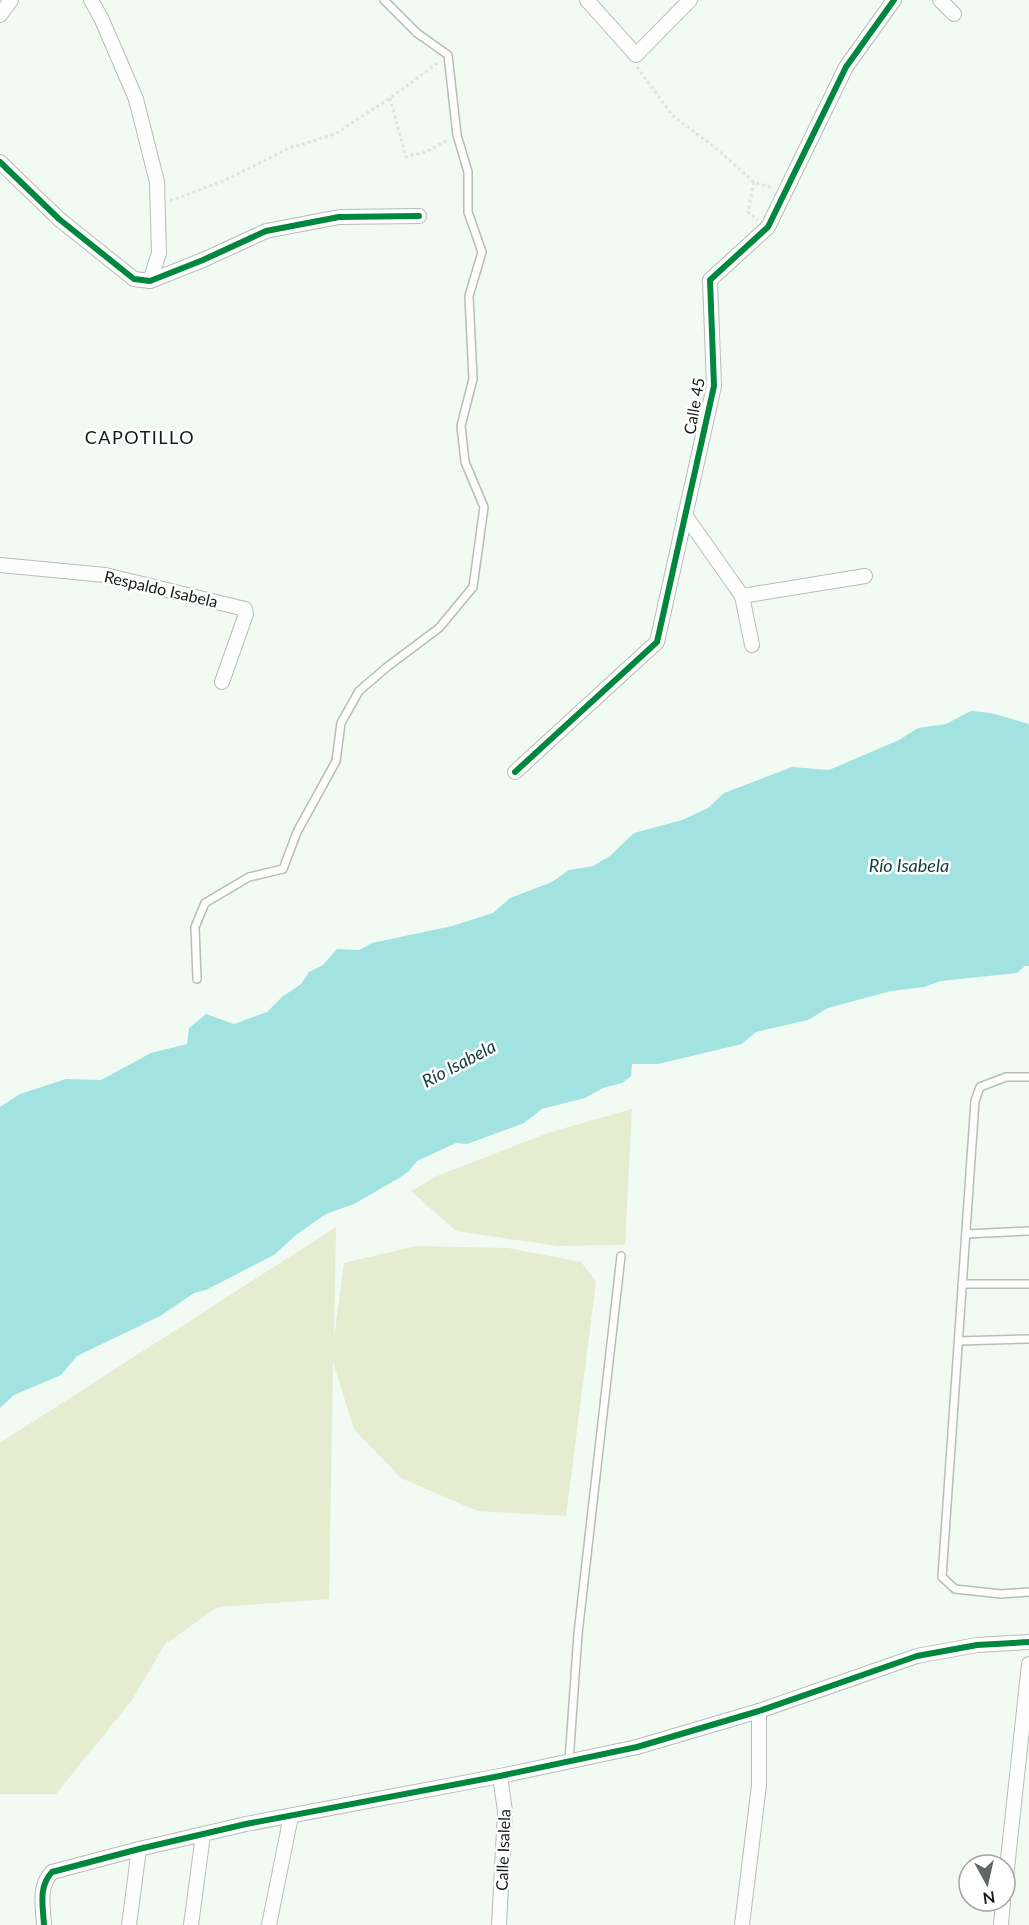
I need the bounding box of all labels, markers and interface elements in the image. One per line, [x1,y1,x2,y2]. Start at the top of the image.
street label: Calle 45 [679,376,708,436]
district label: CAPOTILLO [85,426,195,448]
street label: Respaldo Isabela [102,566,220,611]
water label: Río Isabela [869,854,949,876]
water label: Río Isabela [418,1035,499,1092]
street label: Calle Isalela [492,1809,513,1891]
north arrow [957,1853,1017,1913]
text: N [982,1888,997,1909]

